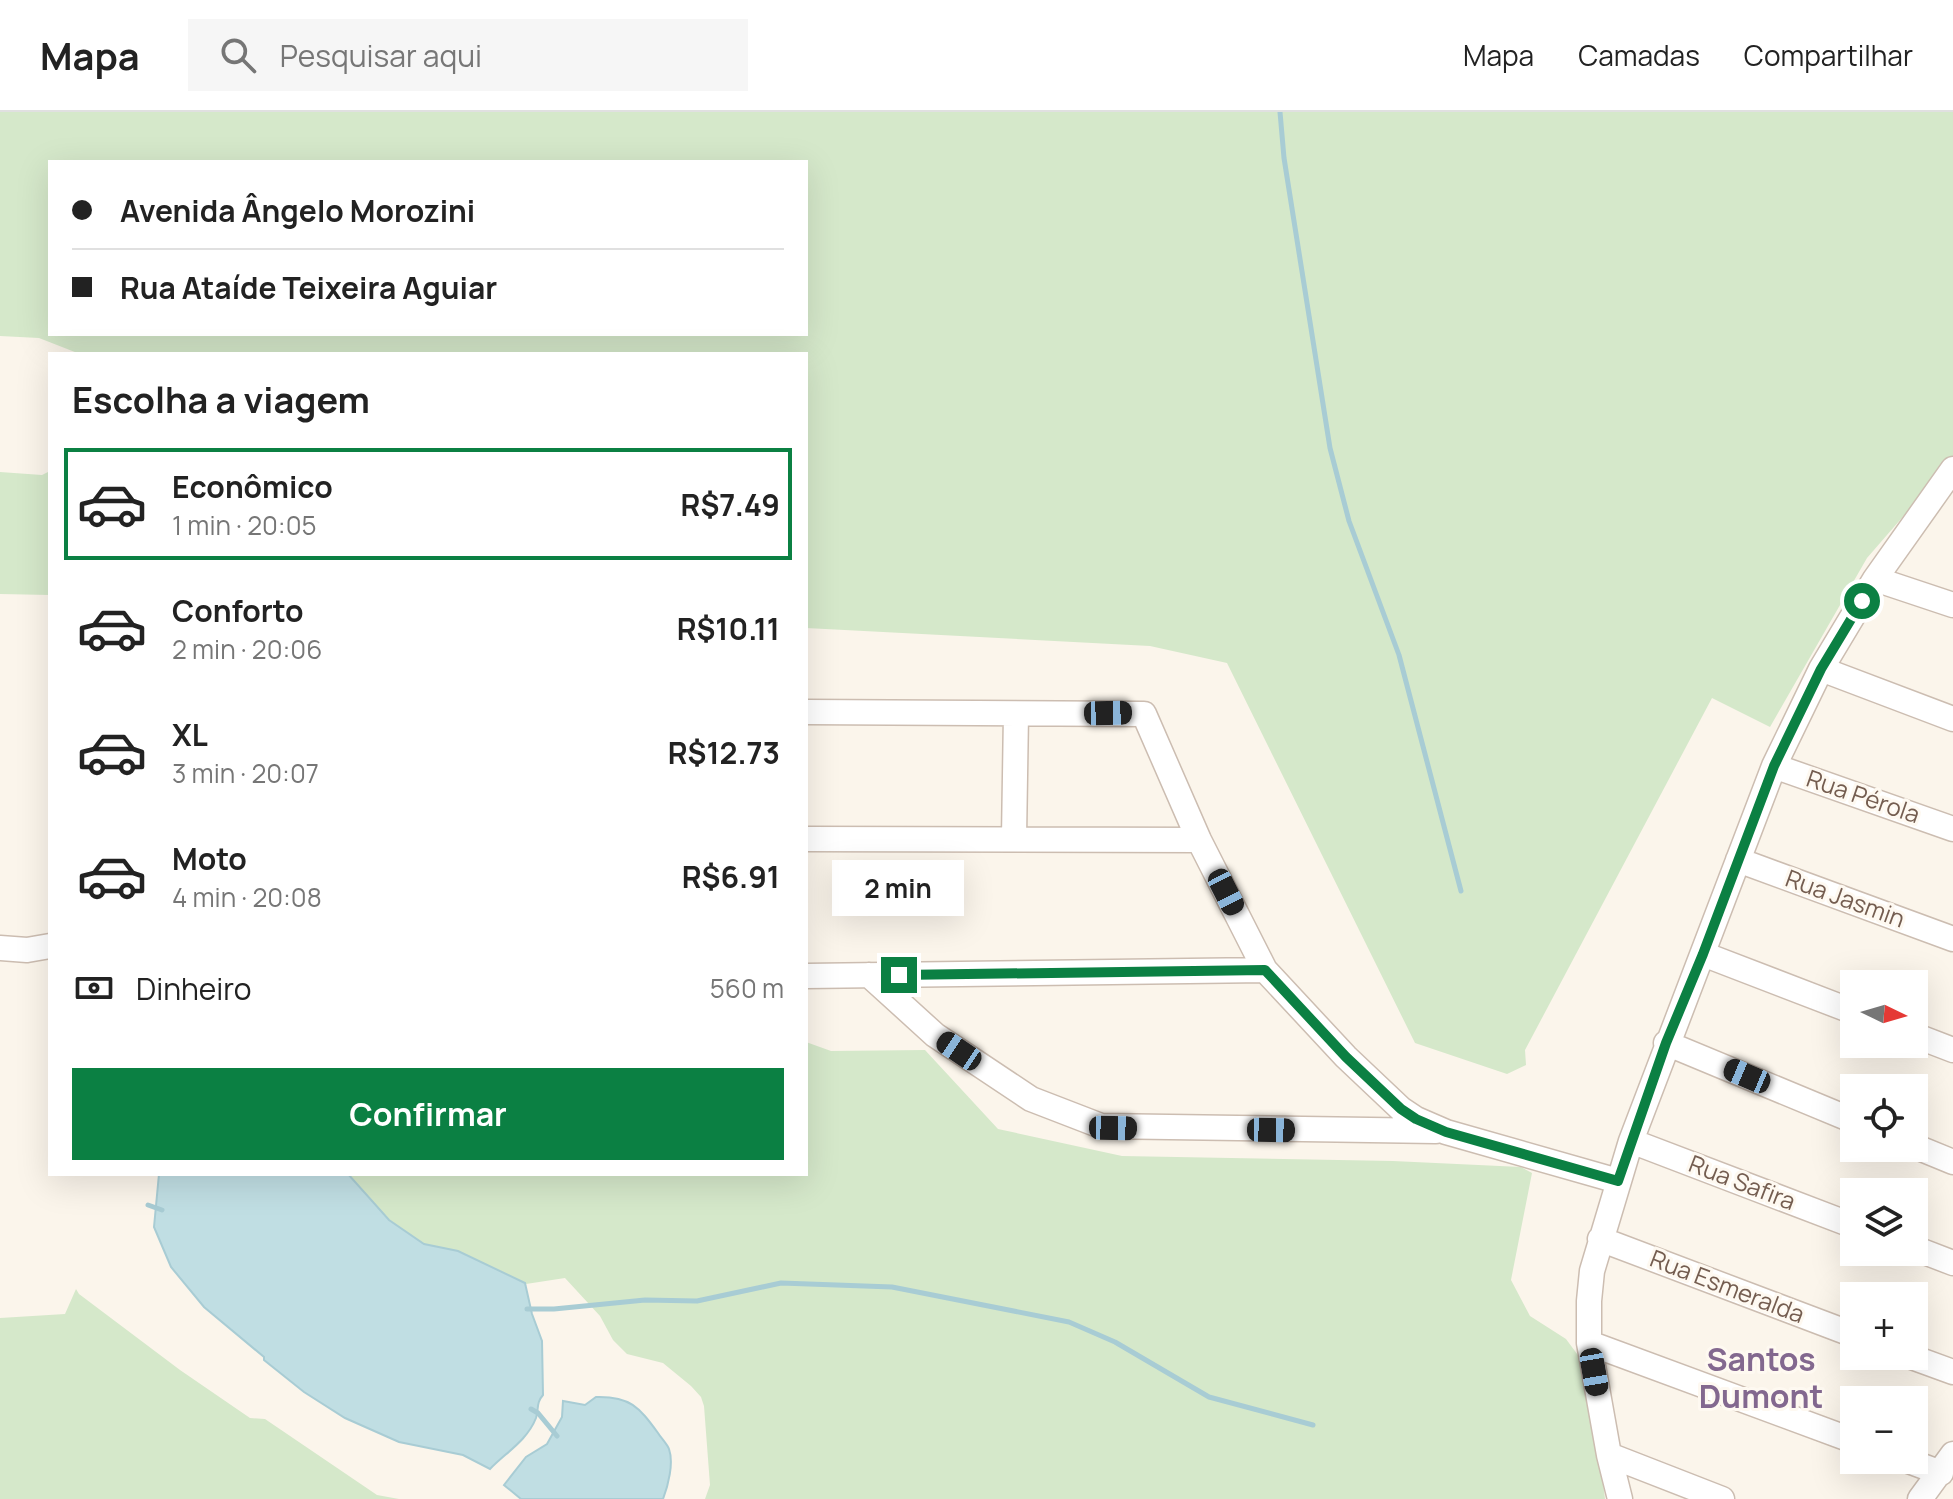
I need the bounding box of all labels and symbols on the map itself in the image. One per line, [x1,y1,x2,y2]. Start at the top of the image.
route start [1844,583,1880,619]
car [1084,701,1132,725]
street label: Rua Pérola [1803,761,1924,830]
callout: 2 min [833,859,965,915]
street label: Rua Jasmin [1781,861,1910,934]
car [1204,865,1248,919]
route end [881,957,917,993]
north arrow [1840,970,1928,1058]
car [932,1028,986,1074]
car [1720,1056,1774,1096]
car [1089,1116,1137,1140]
car [1247,1118,1295,1142]
street label: Rua Safira [1685,1146,1801,1217]
street label: Rua Esmeralda [1646,1241,1809,1330]
district label: Santos Dumont [1699,1337,1823,1418]
car [1578,1346,1610,1398]

